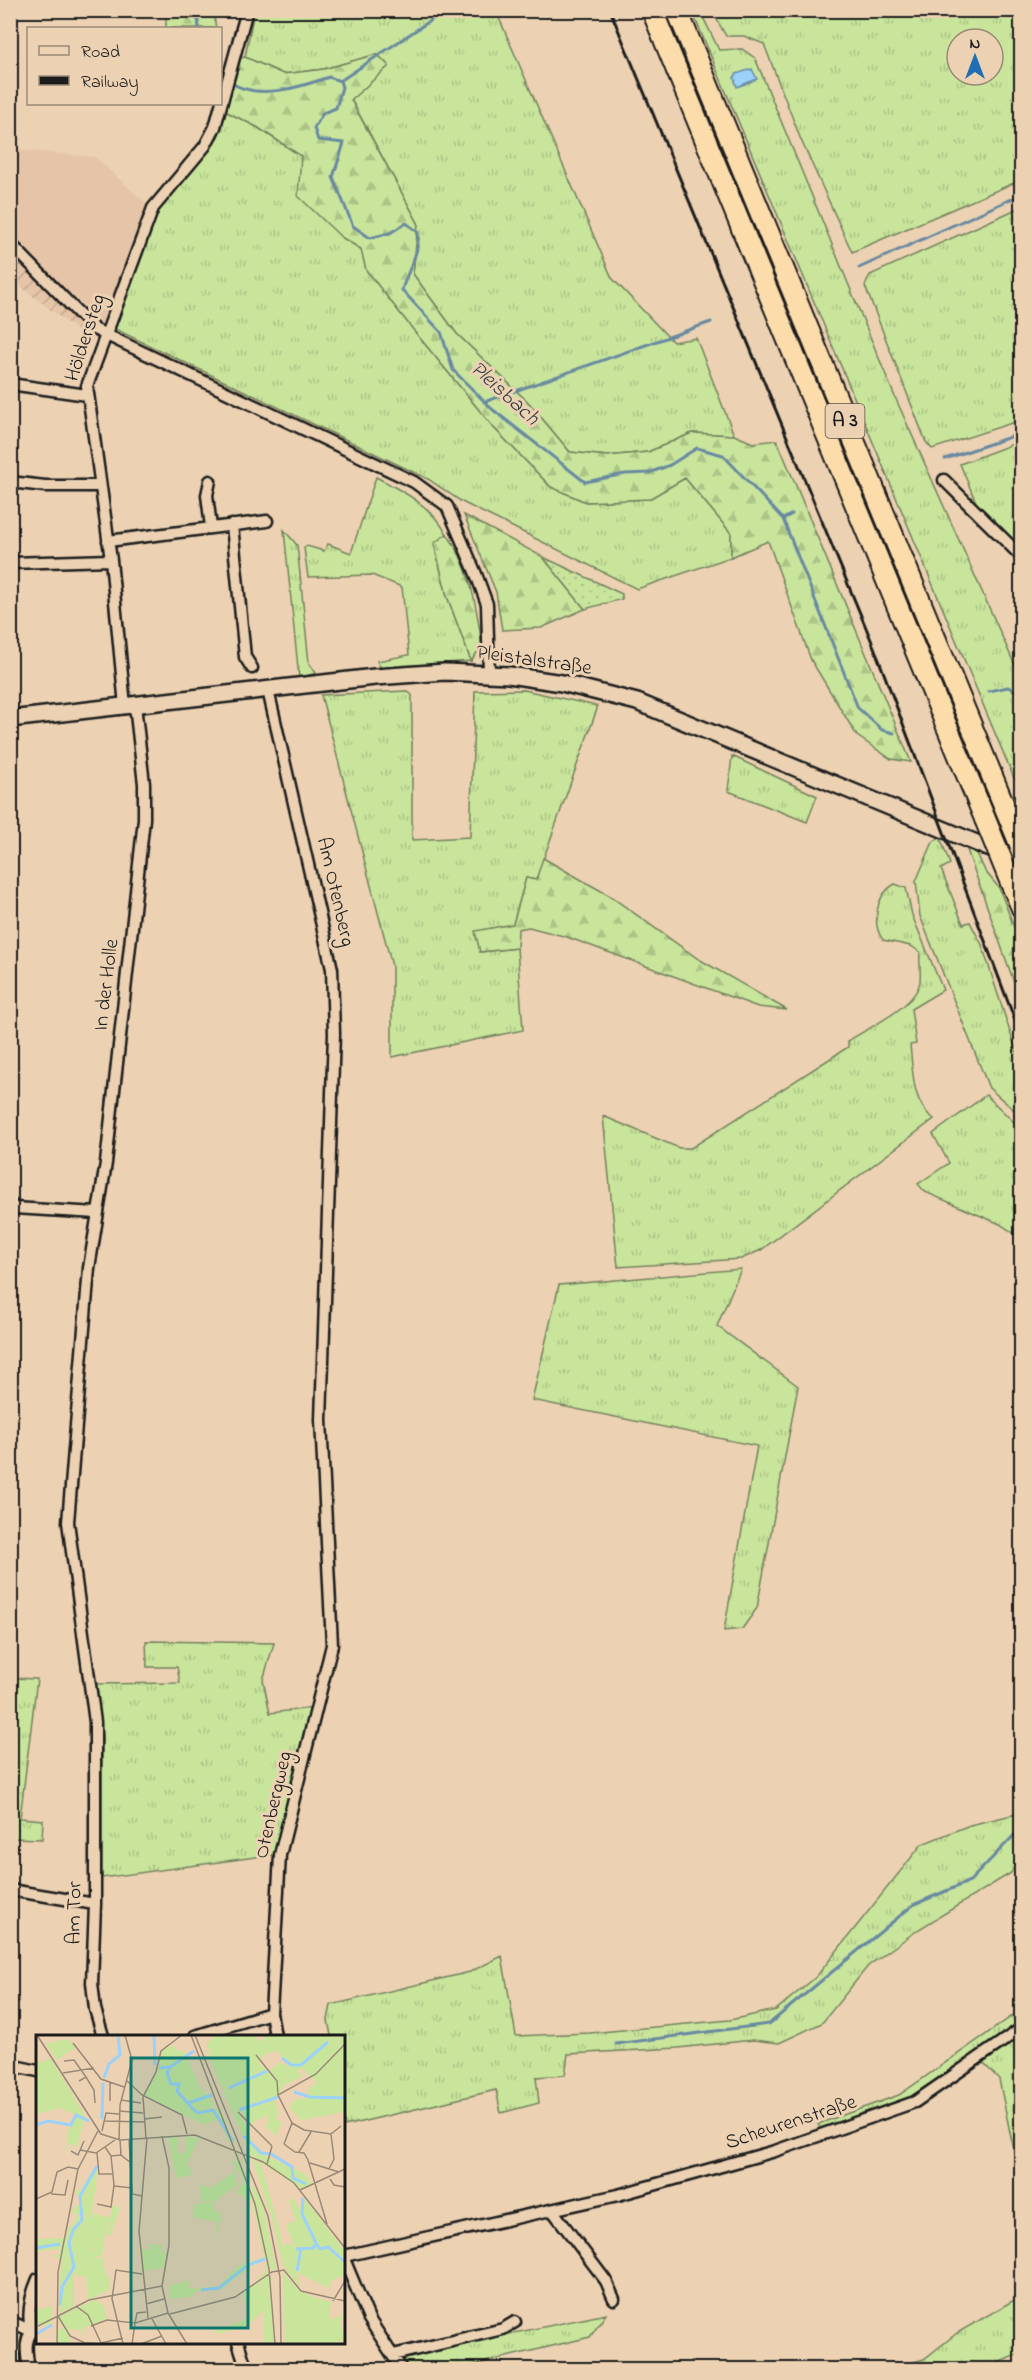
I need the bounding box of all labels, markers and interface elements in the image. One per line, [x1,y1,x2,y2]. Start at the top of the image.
legend [27,27,222,105]
north arrow [945,27,1005,87]
text: N [970,32,981,56]
text: Road [81,40,120,66]
text: Railway [81,70,138,96]
street label: Höldersteg [58,290,116,386]
water label: Pleisbach [462,354,546,434]
road number: A 3 [826,404,864,438]
street label: Pleistalstraße [474,638,594,684]
street label: Am Otenberg [306,834,362,950]
street label: In der Holle [86,937,128,1033]
street label: Otenbergweg [247,1748,303,1862]
street label: Am Tor [59,1881,91,1945]
inset map [36,2035,345,2344]
street label: Scheurenstraße [721,2087,861,2158]

